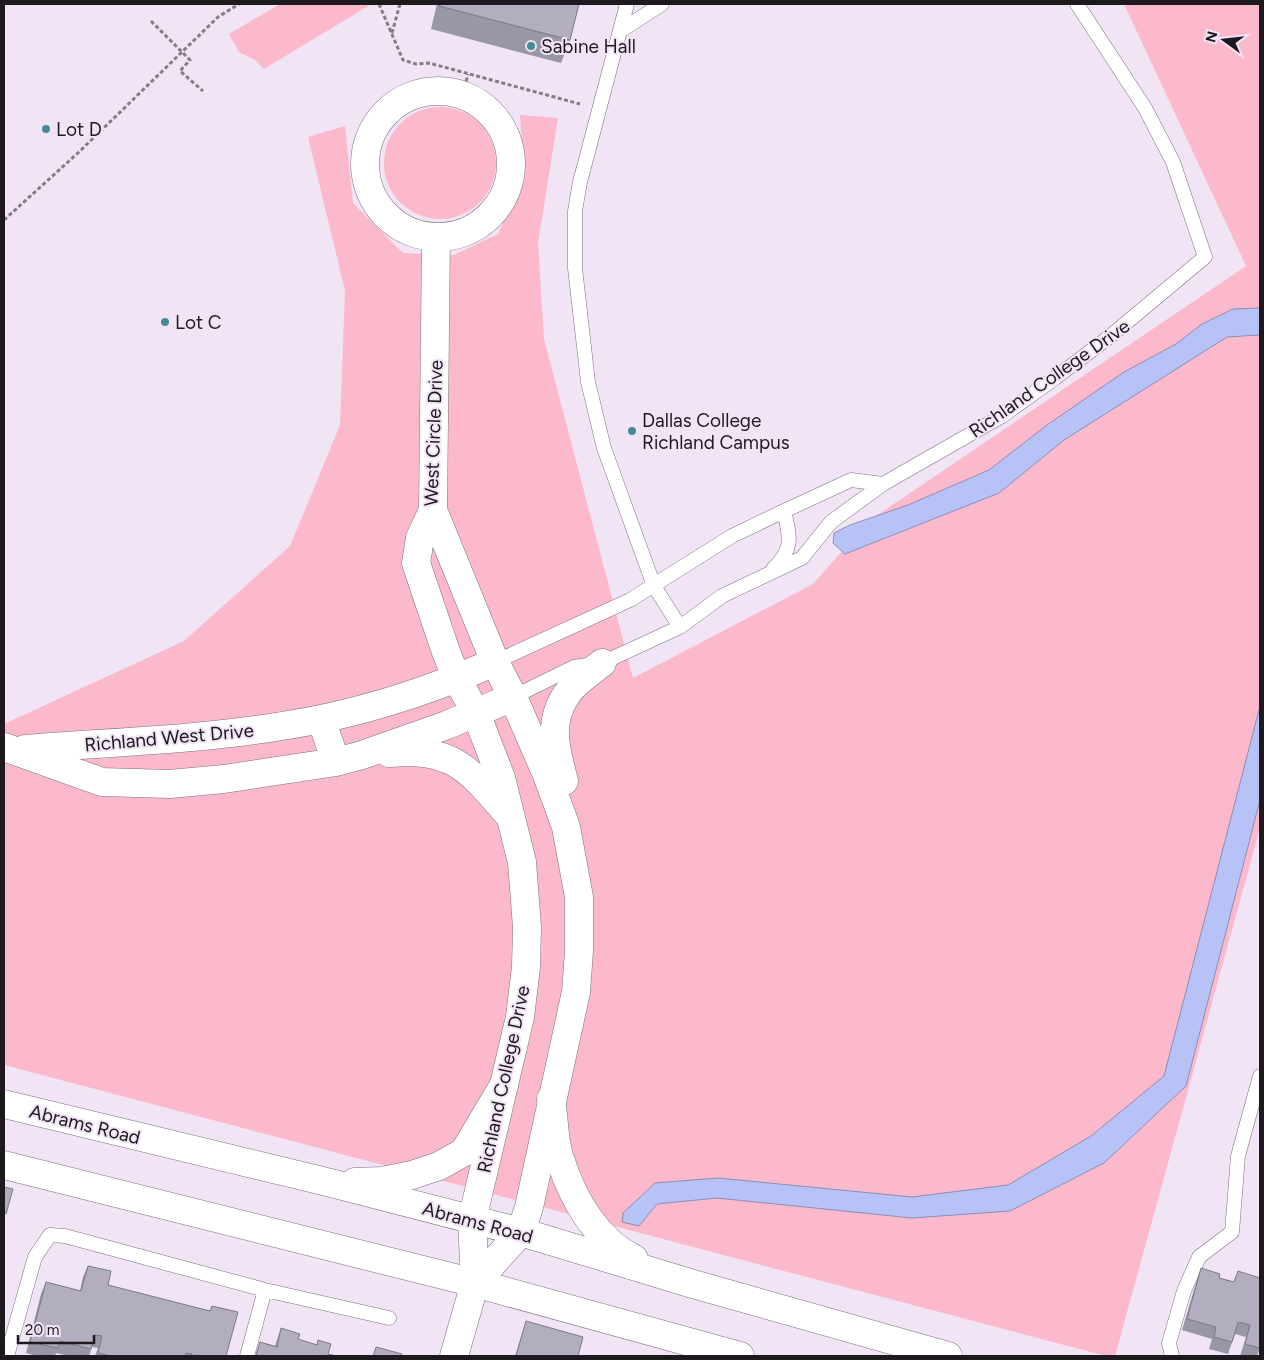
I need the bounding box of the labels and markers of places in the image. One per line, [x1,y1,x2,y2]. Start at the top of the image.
place label: Sabine Hall [541,35,636,58]
marker: Sabine Hall [525,40,537,52]
place label: Lot D [56,118,102,141]
marker: Lot D [40,123,52,135]
place label: Lot C [175,311,222,334]
marker: Lot C [159,316,171,328]
place label: Dallas College Richland Campus [642,409,790,454]
marker: Dallas College Richland Campus [626,425,638,437]

